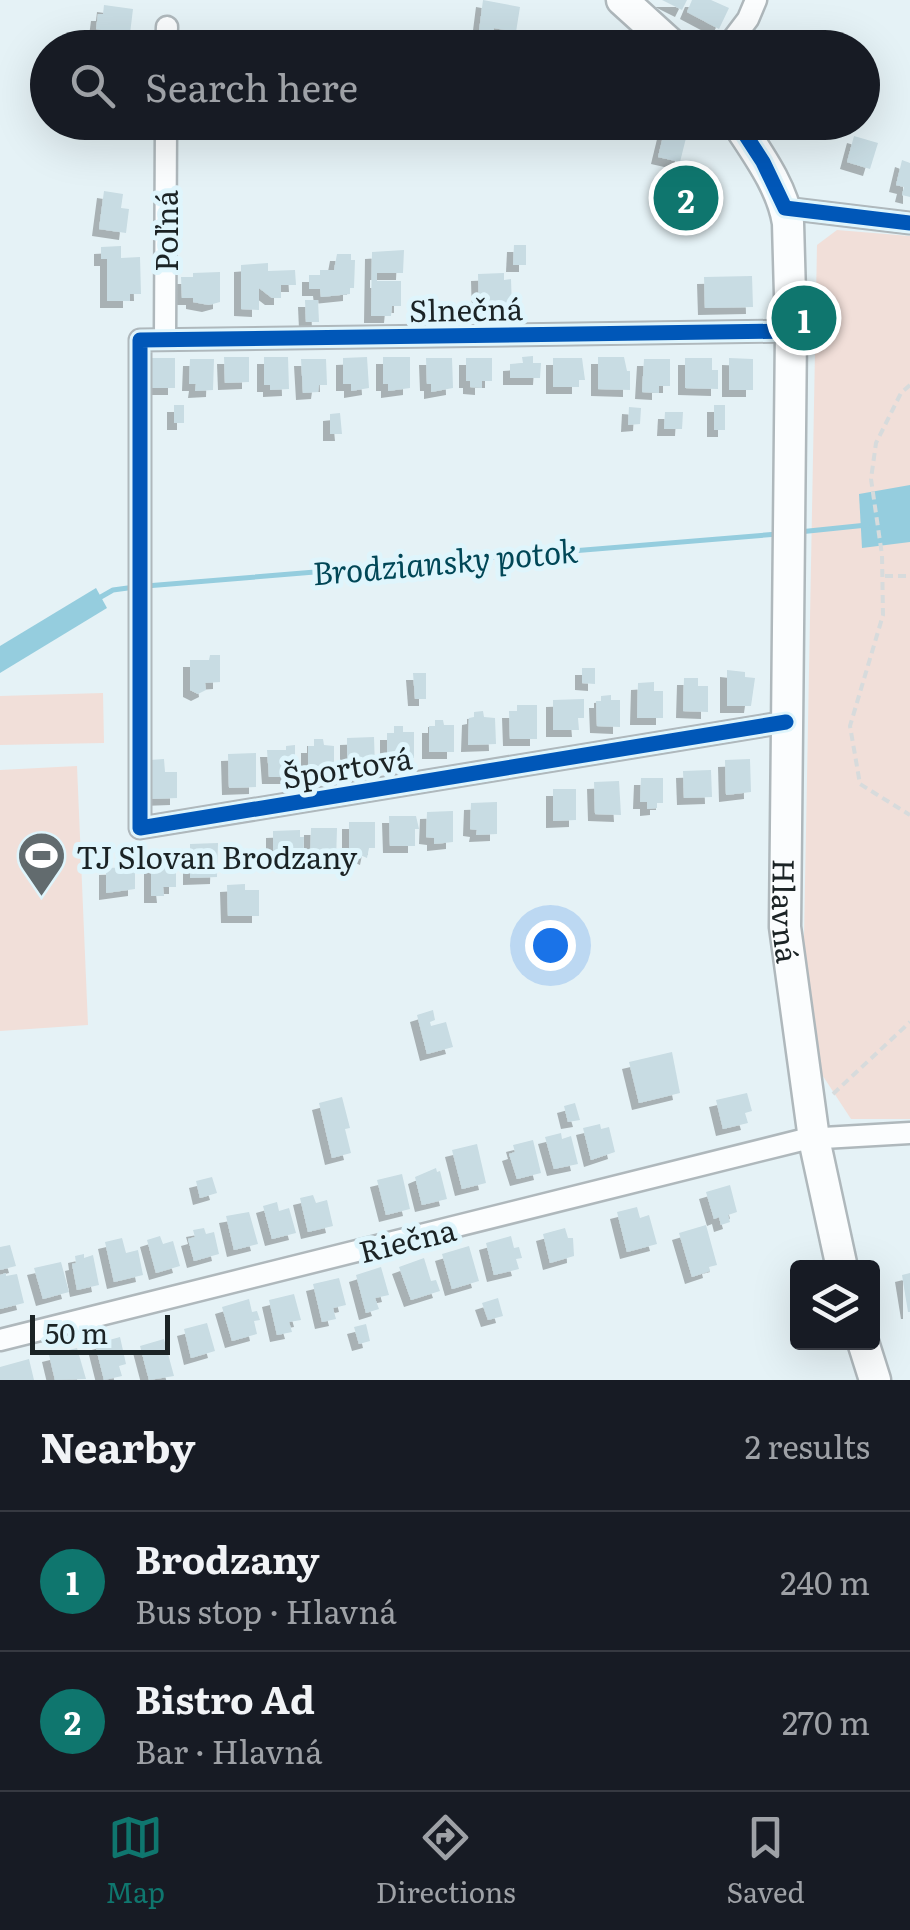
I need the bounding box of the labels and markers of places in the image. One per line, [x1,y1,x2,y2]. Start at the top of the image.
pin: 2 [654,160,718,236]
pin: 1 [772,280,836,356]
sports icon: TJ Slovan Brodzany [15,830,67,898]
place label: TJ Slovan Brodzany [76,834,358,878]

